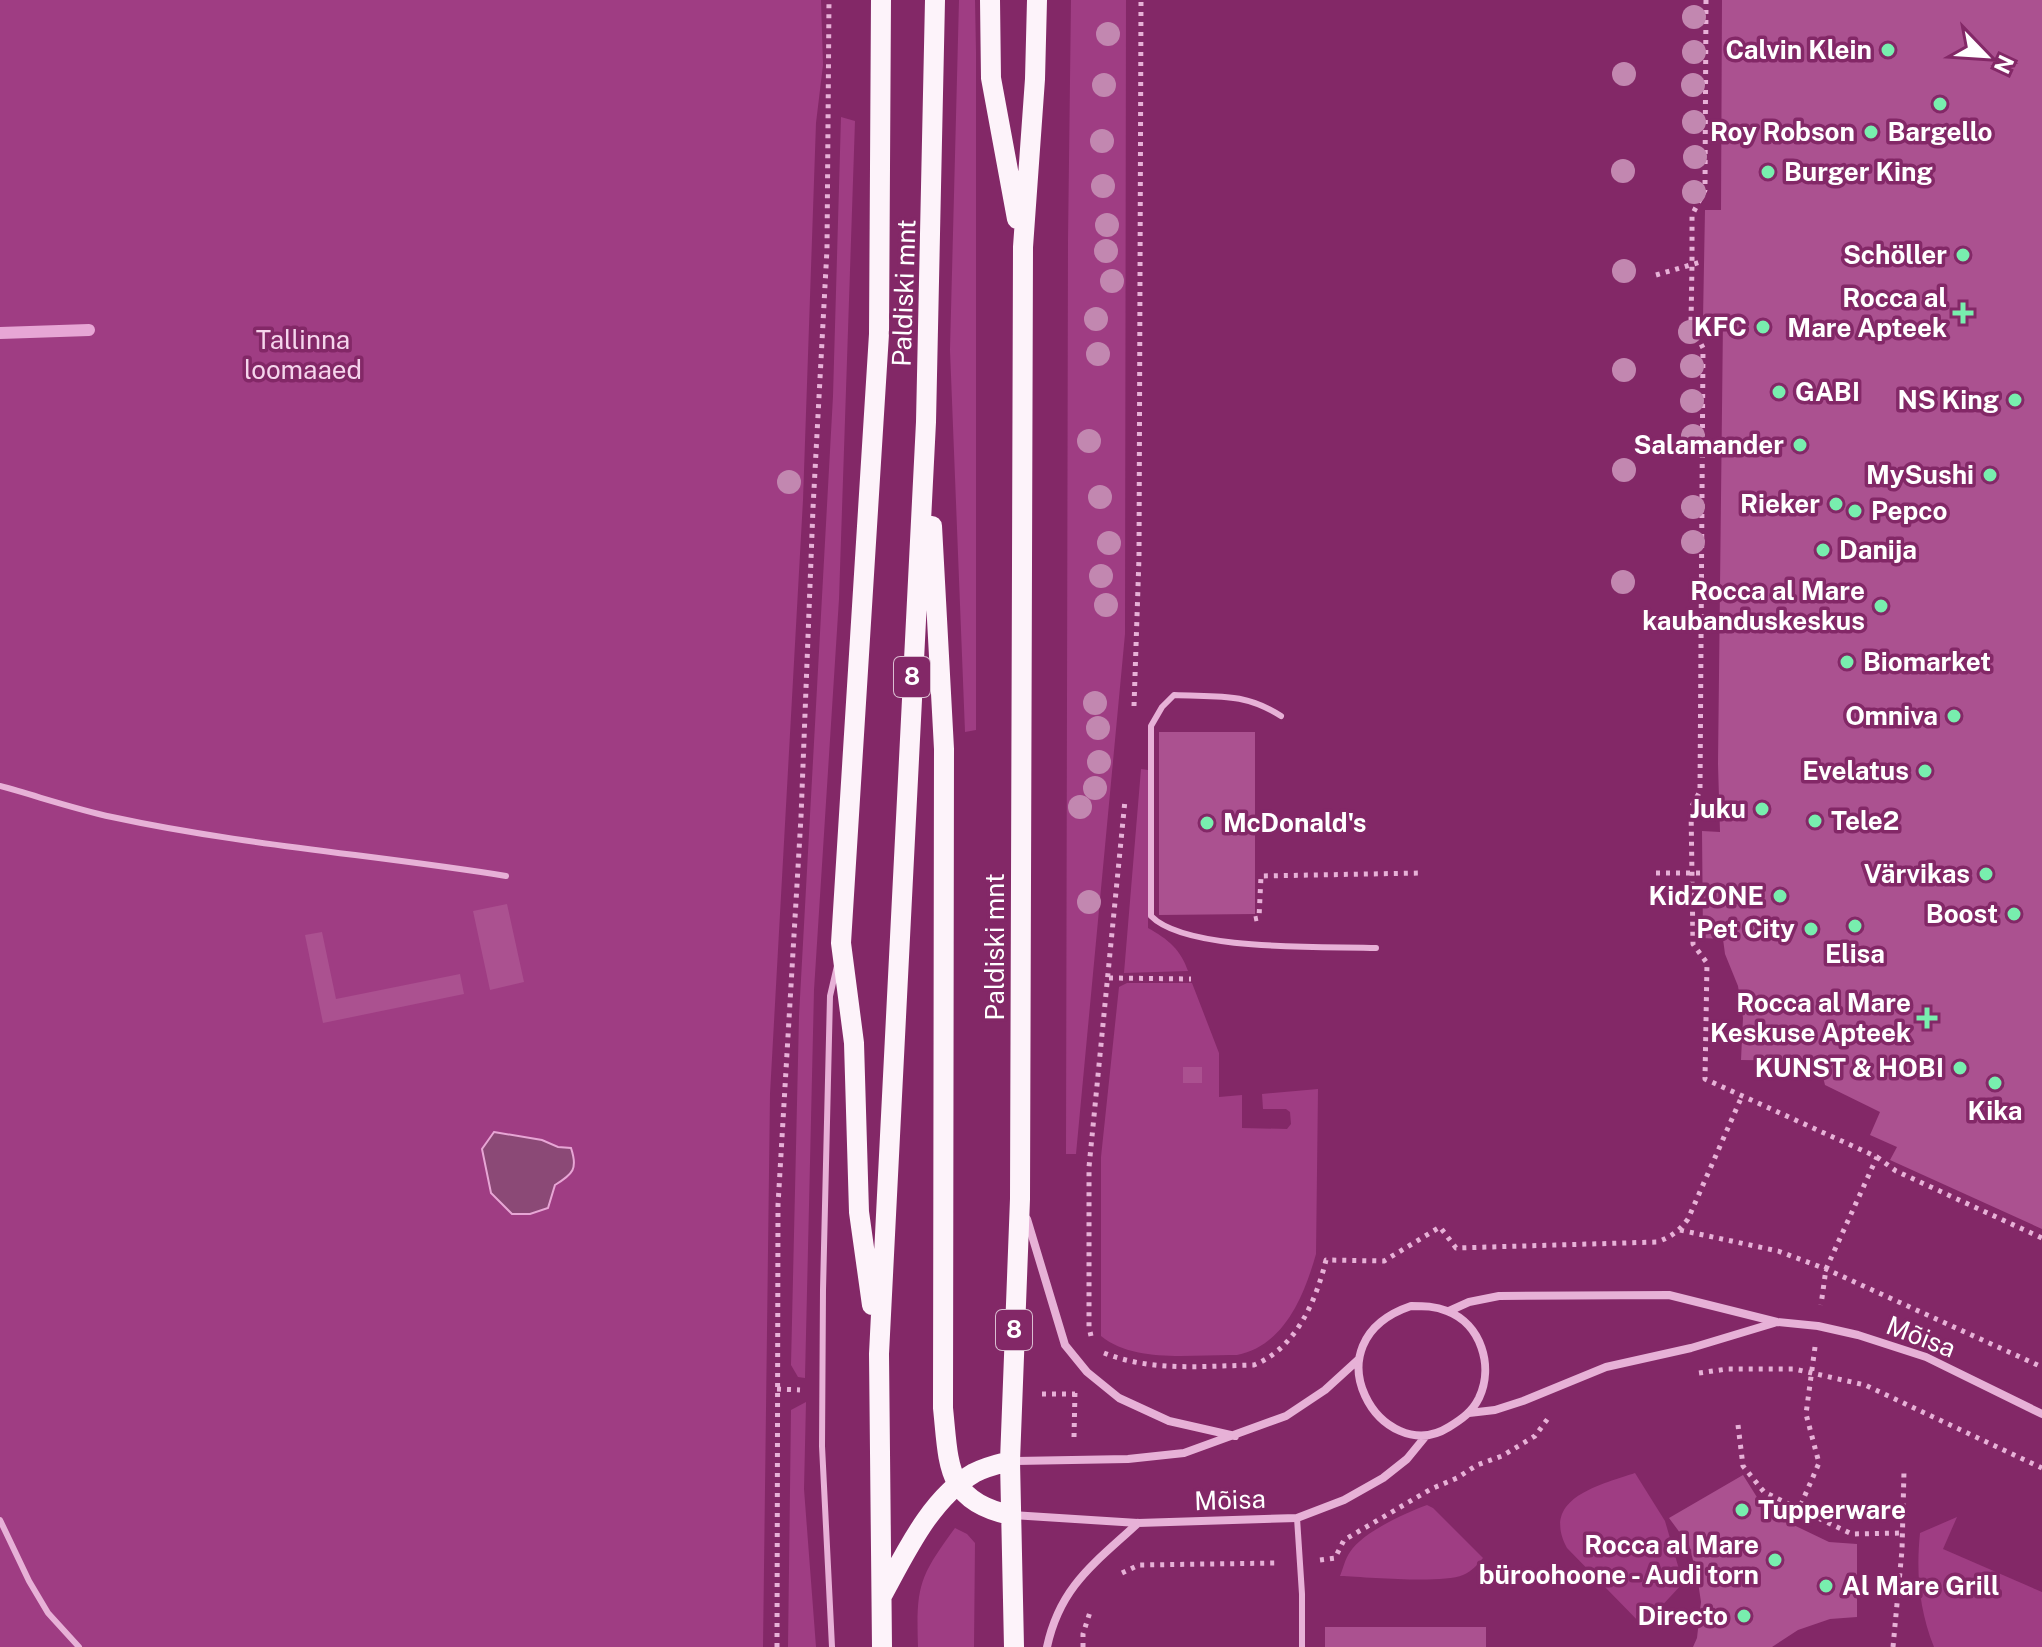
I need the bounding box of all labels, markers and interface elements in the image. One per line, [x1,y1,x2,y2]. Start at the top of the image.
north arrow [1946,16,2026,96]
place label: Calvin Klein [1725,34,1872,65]
marker: Calvin Klein [1879,41,1897,59]
text: N [1989,51,2020,78]
marker: Bargello [1931,95,1949,113]
place label: Roy Robson [1710,116,1855,147]
place label: Bargello [1888,116,1992,147]
marker: Roy Robson [1862,123,1880,141]
place label: Burger King [1784,156,1933,187]
marker: Burger King [1759,163,1777,181]
street label: Paldiski mnt [885,219,922,367]
place label: Schöller [1843,239,1947,270]
marker: Schöller [1954,246,1972,264]
place label: Rocca al Mare Apteek [1787,282,1947,343]
marker: Rocca al Mare Apteek [1954,304,1972,322]
place label: KFC [1694,311,1747,342]
marker: KFC [1754,318,1772,336]
park label: Tallinna loomaaed [244,324,362,385]
place label: GABI [1795,376,1860,407]
marker: GABI [1770,383,1788,401]
place label: NS King [1897,384,1999,415]
marker: NS King [2006,391,2024,409]
place label: Salamander [1633,429,1784,460]
marker: Salamander [1791,436,1809,454]
place label: MySushi [1866,459,1974,490]
marker: MySushi [1981,466,1999,484]
place label: Rieker [1740,488,1820,519]
marker: Rieker [1827,495,1845,513]
place label: Pepco [1871,495,1947,526]
marker: Pepco [1846,502,1864,520]
place label: Danija [1839,534,1917,565]
marker: Danija [1814,541,1832,559]
place label: Rocca al Mare kaubanduskeskus [1642,575,1865,636]
marker: Rocca al Mare kaubanduskeskus [1872,597,1890,615]
place label: Biomarket [1863,646,1991,677]
marker: Biomarket [1838,653,1856,671]
road number: 8 [894,657,930,697]
place label: Omniva [1845,700,1938,731]
marker: Omniva [1945,707,1963,725]
place label: Evelatus [1802,755,1909,786]
marker: Evelatus [1916,762,1934,780]
place label: Juku [1690,793,1746,824]
marker: Juku [1753,800,1771,818]
place label: Tele2 [1831,805,1899,836]
place label: McDonald's [1223,807,1366,838]
marker: Tele2 [1806,812,1824,830]
marker: McDonald's [1198,814,1216,832]
place label: Värvikas [1864,858,1970,889]
marker: Värvikas [1977,865,1995,883]
street label: Paldiski mnt [979,873,1010,1021]
place label: KidZONE [1649,880,1764,911]
marker: KidZONE [1771,887,1789,905]
place label: Boost [1926,898,1998,929]
marker: Boost [2005,905,2023,923]
place label: Pet City [1696,913,1795,944]
marker: Elisa [1846,917,1864,935]
marker: Pet City [1802,920,1820,938]
place label: Elisa [1825,938,1885,969]
place label: Rocca al Mare Keskuse Apteek [1710,987,1911,1048]
marker: Rocca al Mare Keskuse Apteek [1918,1009,1936,1027]
place label: KUNST & HOBI [1755,1052,1944,1083]
marker: KUNST & HOBI [1951,1059,1969,1077]
marker: Kika [1986,1074,2004,1092]
place label: Kika [1967,1095,2023,1126]
street label: Mõisa [1882,1309,1960,1364]
road number: 8 [996,1310,1032,1350]
street label: Mõisa [1194,1483,1266,1516]
place label: Tupperware [1758,1494,1906,1525]
marker: Tupperware [1733,1501,1751,1519]
place label: Rocca al Mare büroohoone - Audi torn [1479,1529,1759,1590]
marker: Rocca al Mare büroohoone - Audi torn [1766,1551,1784,1569]
place label: Al Mare Grill [1842,1570,2000,1601]
marker: Al Mare Grill [1817,1577,1835,1595]
place label: Directo [1637,1600,1728,1631]
marker: Directo [1735,1607,1753,1625]

